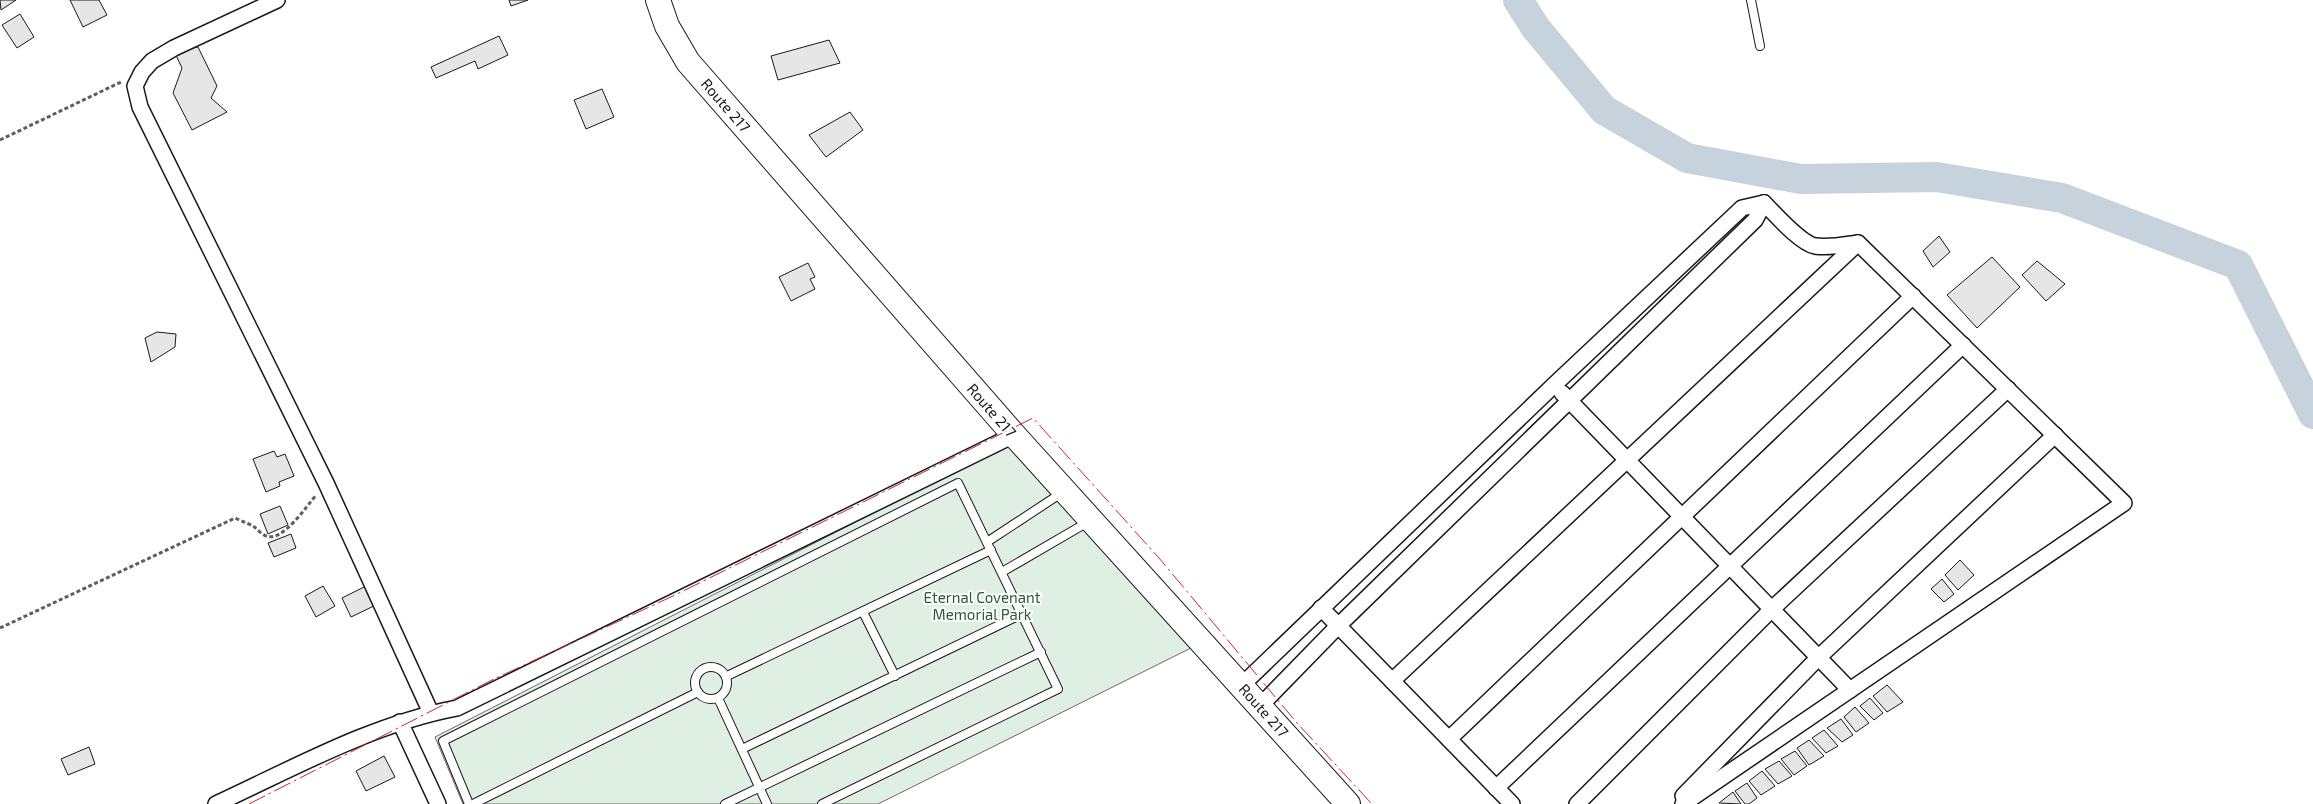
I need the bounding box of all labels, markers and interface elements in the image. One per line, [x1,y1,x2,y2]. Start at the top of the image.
street label: Route 217 [698,74,754,136]
street label: Route 217 [964,379,1020,441]
park label: Eternal Covenant Memorial Park [924,588,1041,623]
street label: Route 217 [1235,680,1293,741]

